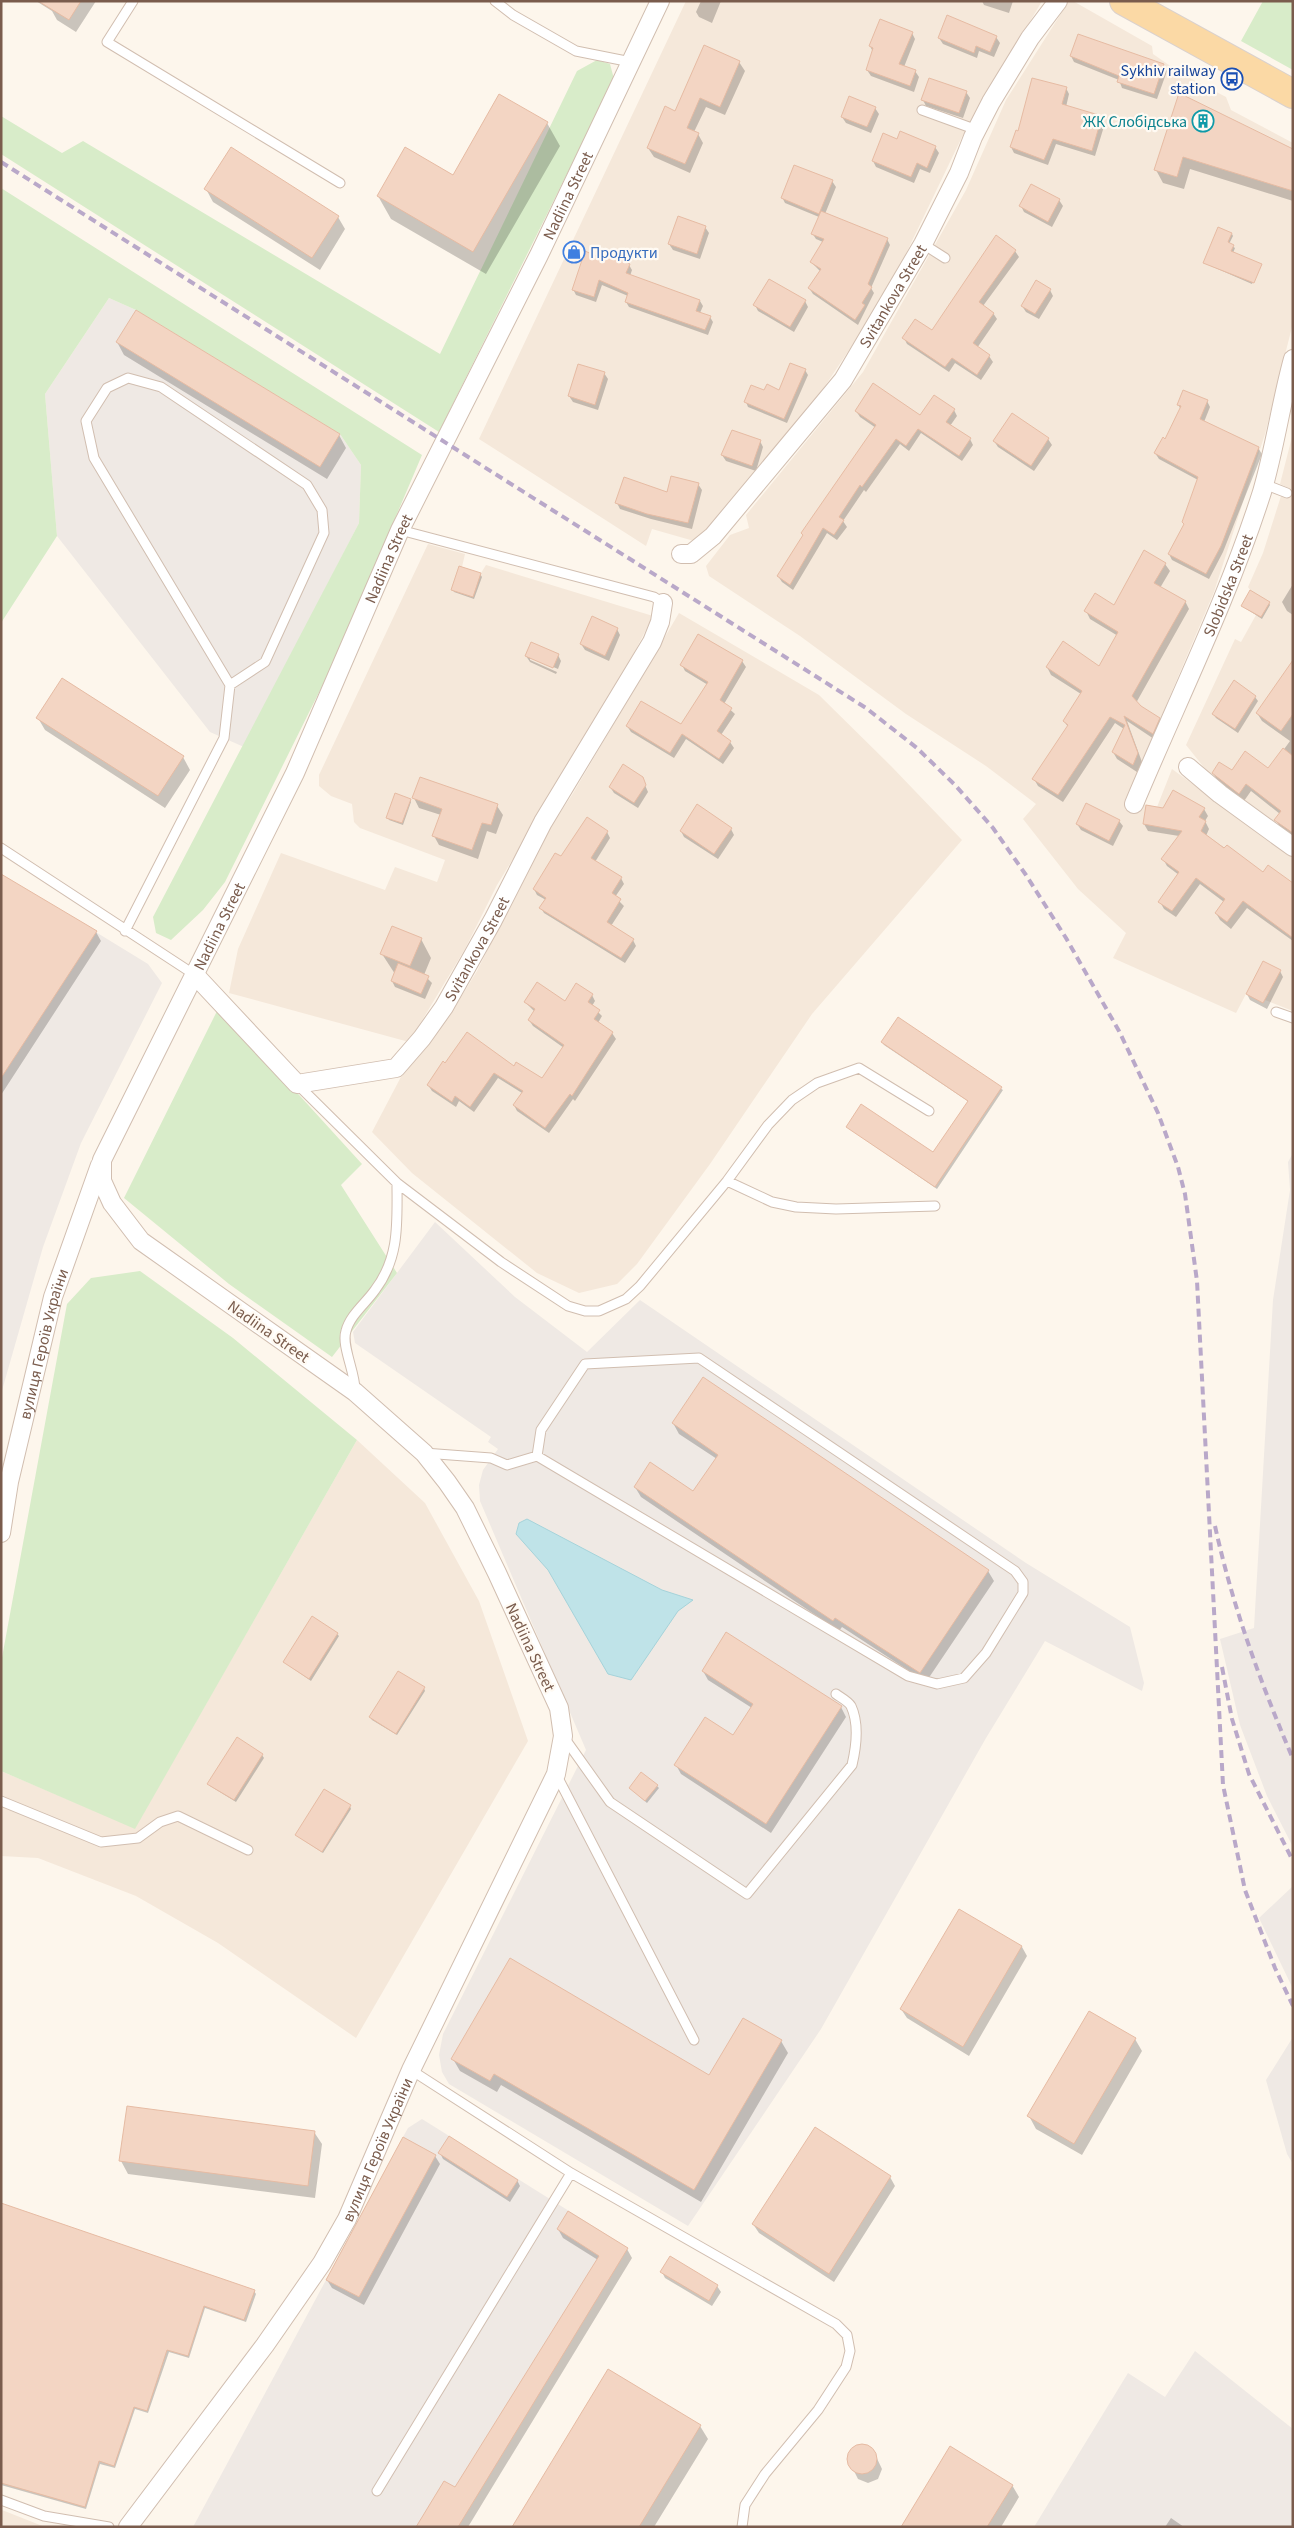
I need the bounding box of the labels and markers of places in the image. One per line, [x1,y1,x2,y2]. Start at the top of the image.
place label: Sykhiv railway station [1121,60,1217,100]
bus stop icon: Sykhiv railway station [1220,67,1244,91]
building icon: ЖК Слобідська [1191,109,1215,133]
place label: ЖК Слобідська [1083,111,1187,133]
shop icon: Продукти [562,240,586,264]
place label: Продукти [590,242,658,264]

